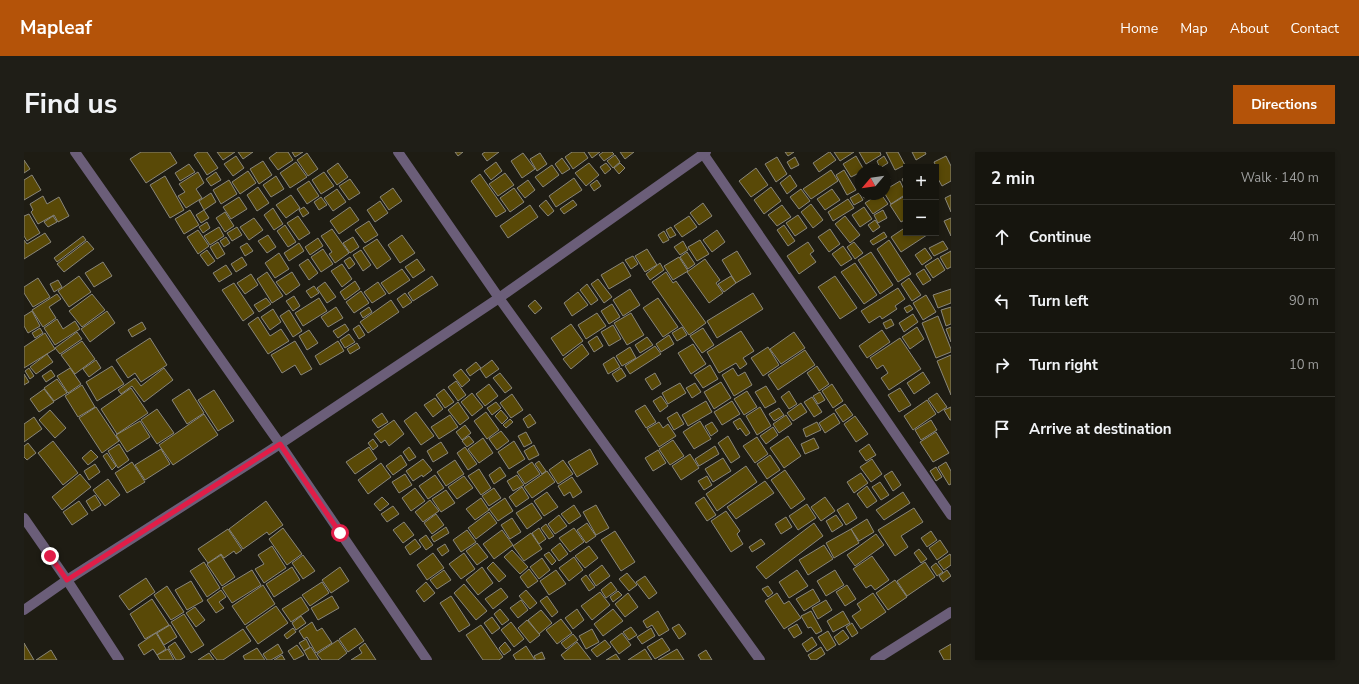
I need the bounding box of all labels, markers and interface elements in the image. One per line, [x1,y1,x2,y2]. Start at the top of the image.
text: Mapleaf [20,15,92,41]
text: Home [1120,19,1158,38]
text: Map [1180,19,1208,38]
text: About [1230,19,1269,38]
text: Contact [1291,19,1339,38]
text: Find us [24,85,118,123]
button: Directions [1233,85,1335,124]
north arrow [855,164,891,200]
map controls [903,164,939,236]
button: + [903,164,939,200]
text: 2 min [991,167,1035,190]
text: Walk · 140 m [1241,169,1319,187]
button: − [903,200,939,236]
icon: ahead [991,226,1013,248]
text: Continue [1029,227,1091,247]
text: 40 m [1289,228,1319,246]
icon: left [991,290,1013,312]
text: Turn left [1029,291,1088,311]
text: 90 m [1289,292,1319,310]
icon: right [991,354,1013,376]
text: Turn right [1029,355,1098,375]
text: 10 m [1289,356,1319,374]
icon: arrive [991,418,1013,440]
text: Arrive at destination [1029,419,1172,439]
route start [331,524,349,542]
route end [41,547,59,565]

